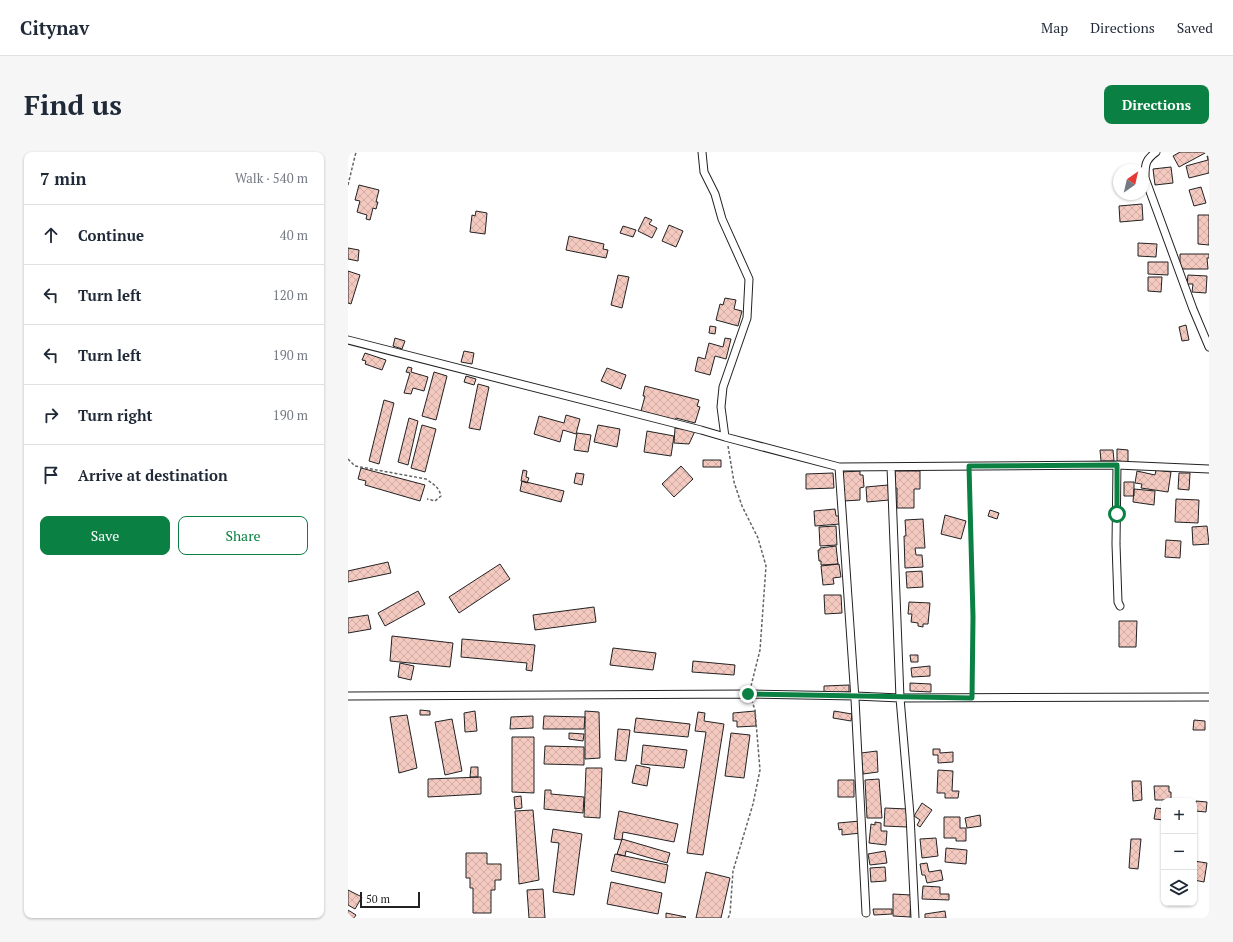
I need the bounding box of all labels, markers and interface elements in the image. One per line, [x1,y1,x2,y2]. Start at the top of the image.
text: Citynav [20,15,89,40]
text: Map [1041,18,1068,37]
text: Directions [1090,18,1155,37]
text: Saved [1177,18,1213,37]
button: Directions [1104,85,1209,124]
text: Find us [24,86,122,123]
north arrow [1113,164,1149,200]
text: 7 min [40,167,87,190]
text: Walk · 540 m [235,169,308,187]
icon: ahead [40,224,62,246]
text: Continue [78,225,144,245]
text: 40 m [280,226,308,244]
icon: left [40,284,62,306]
text: Turn left [78,285,142,305]
text: 120 m [273,286,308,304]
icon: left [40,344,62,366]
text: Turn left [78,345,142,365]
text: 190 m [273,346,308,364]
icon: right [40,404,62,426]
text: Turn right [78,405,153,425]
text: 190 m [273,406,308,424]
icon: arrive [40,464,62,486]
text: Arrive at destination [78,465,228,485]
route start [1108,505,1126,523]
button: Save [40,516,170,555]
button: Share [178,516,308,555]
route end [739,685,757,703]
map controls [1161,798,1197,906]
button: + [1161,798,1197,834]
button: − [1161,834,1197,870]
button: layers [1161,870,1197,906]
scale bar [360,890,420,909]
text: 50 m [366,892,390,906]

